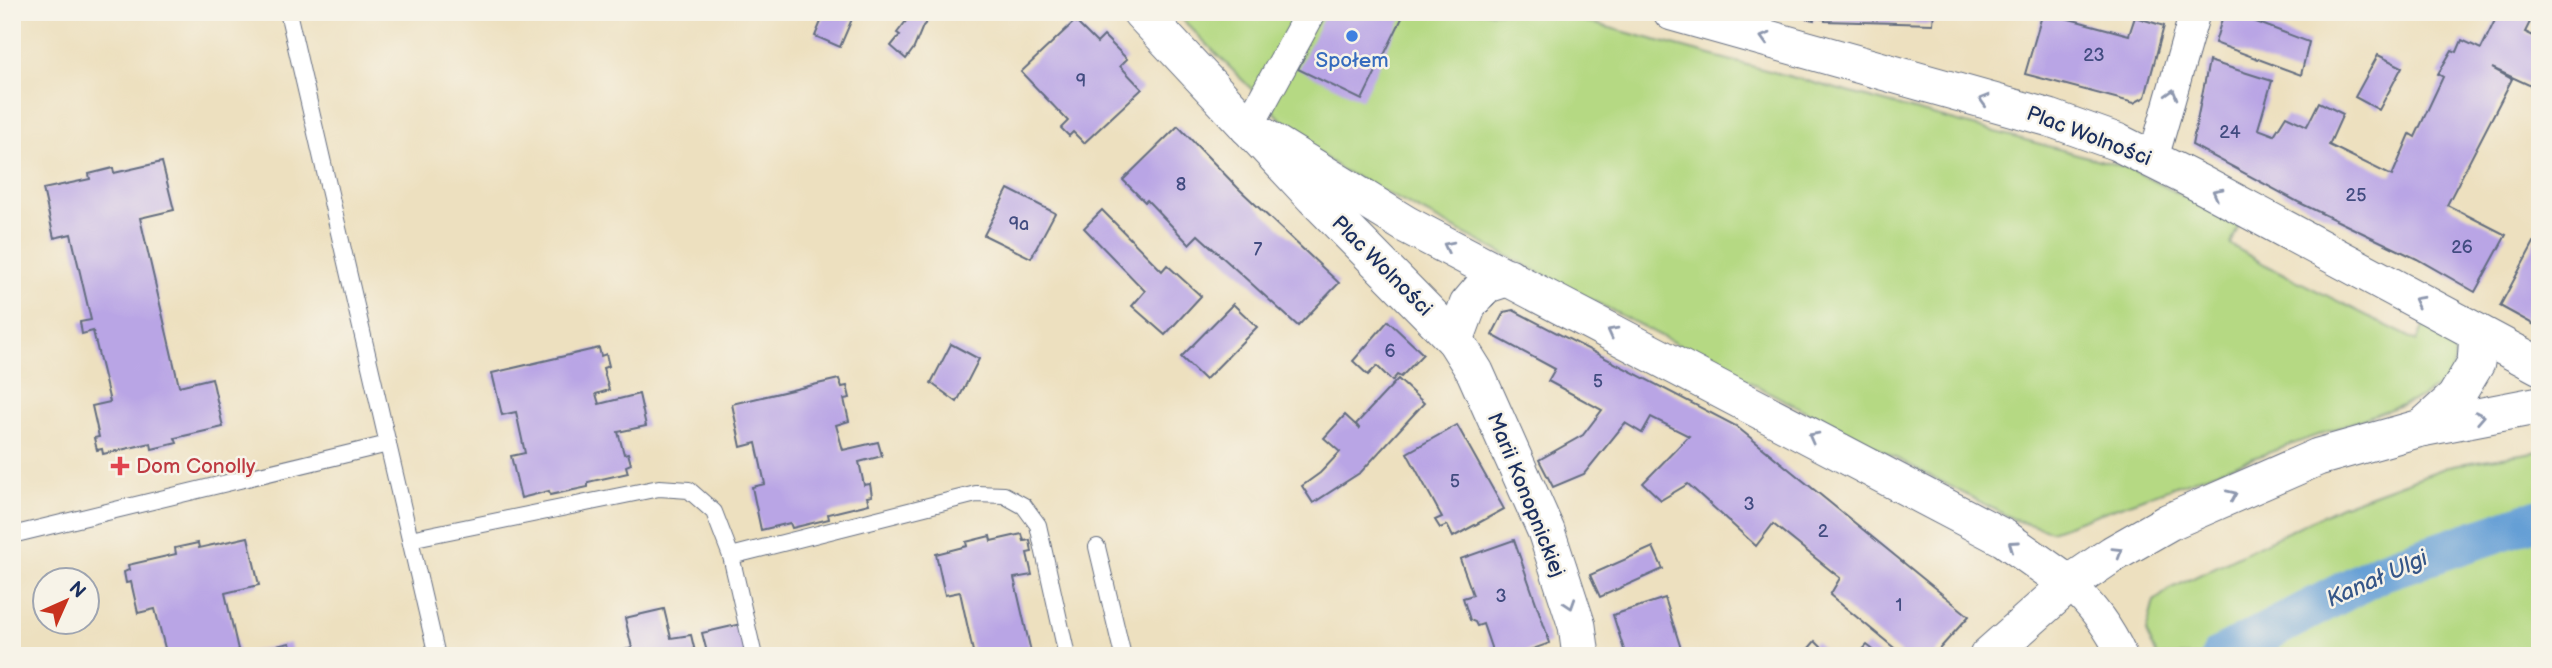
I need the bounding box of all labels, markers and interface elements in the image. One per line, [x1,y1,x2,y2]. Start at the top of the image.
marker: Społem [1344,28,1360,44]
one-way arrow [1759,32,1771,47]
house number: 23 [2083,45,2105,66]
place label: Społem [1315,48,1389,73]
house number: 9 [1076,71,1086,92]
one-way arrow [2164,88,2178,100]
one-way arrow [1978,94,1990,108]
street label: Plac Wolności [2023,101,2155,171]
house number: 24 [2219,122,2241,143]
house number: 8 [1176,174,1186,195]
house number: 25 [2346,185,2366,206]
one-way arrow [2212,188,2224,202]
street label: Plac Wolności [1327,211,1437,321]
house number: 9a [1009,214,1029,235]
house number: 26 [2451,237,2473,258]
house number: 7 [1254,239,1263,260]
one-way arrow [1443,241,1455,255]
one-way arrow [2413,296,2425,309]
one-way arrow [1606,326,1619,340]
house number: 6 [1385,341,1396,362]
house number: 5 [1593,371,1603,392]
street label: Marii Konopnickiej [1482,409,1570,581]
one-way arrow [2474,410,2486,425]
one-way arrow [1808,432,1820,446]
place label: Dom Conolly [136,454,256,479]
marker: Dom Conolly [110,456,130,476]
house number: 5 [1450,471,1460,492]
one-way arrow [2224,489,2237,503]
house number: 3 [1743,494,1755,515]
house number: 2 [1818,521,1829,542]
one-way arrow [2008,541,2021,553]
water label: Kanał Ulgi [2322,544,2433,614]
one-way arrow [2111,547,2124,560]
north arrow [32,566,102,636]
text: N [64,577,90,603]
house number: 3 [1495,586,1507,607]
house number: 1 [1896,595,1902,616]
one-way arrow [1562,598,1576,610]

